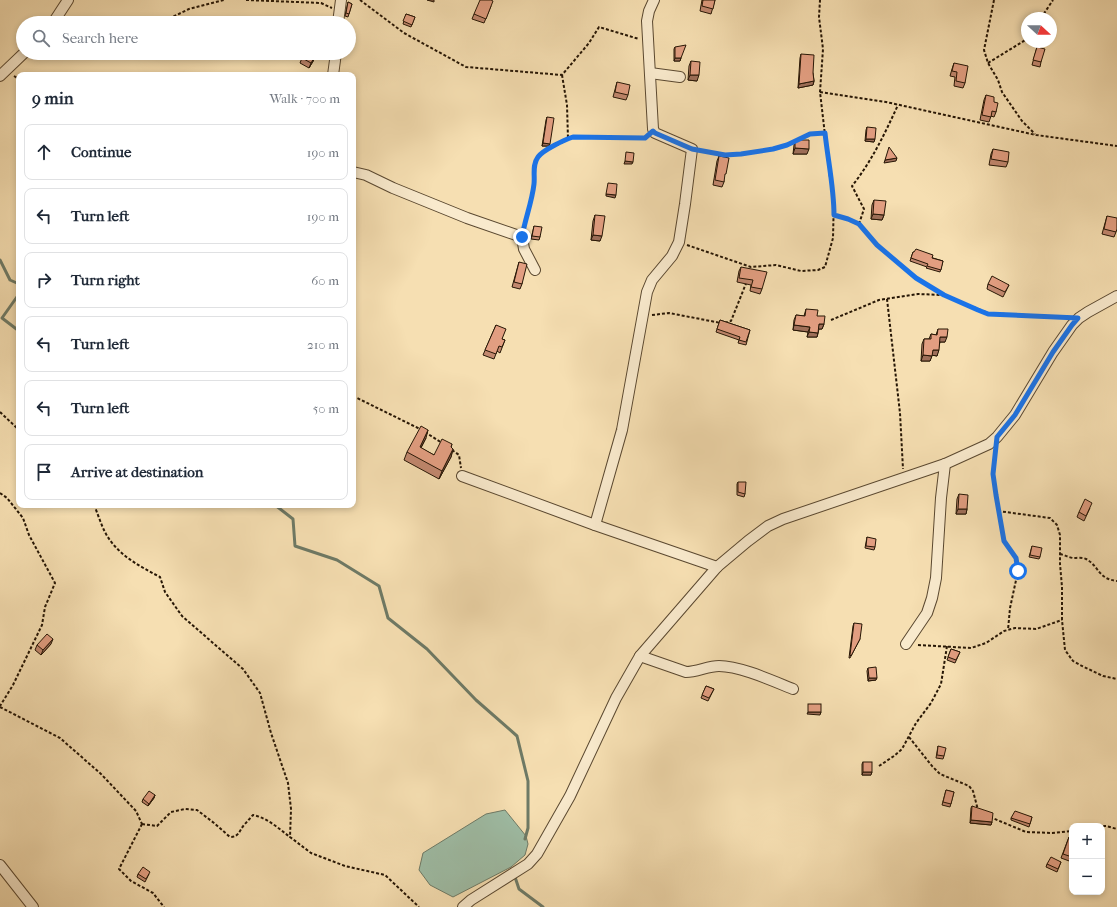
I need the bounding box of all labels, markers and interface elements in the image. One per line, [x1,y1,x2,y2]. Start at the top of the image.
north arrow [1021,12,1057,48]
search box [16,16,356,60]
icon: search [30,27,52,49]
text: Search here [62,29,138,47]
text: 9 min [32,88,74,108]
text: Walk · 700 m [269,91,340,106]
icon: ahead [33,141,55,163]
text: Continue [71,143,131,161]
text: 190 m [307,145,339,160]
icon: left [33,205,55,227]
text: Turn left [71,207,129,225]
text: 190 m [307,209,339,224]
route end [513,228,531,246]
icon: right [33,269,55,291]
text: Turn right [71,271,140,289]
text: 60 m [311,273,339,288]
icon: left [33,333,55,355]
text: Turn left [71,335,129,353]
text: 210 m [307,337,339,352]
icon: left [33,397,55,419]
text: Turn left [71,399,129,417]
text: 50 m [313,401,339,416]
icon: arrive [33,461,55,483]
text: Arrive at destination [71,463,203,481]
route start [1009,562,1027,580]
map controls [1069,823,1105,895]
button: + [1069,823,1105,859]
button: − [1069,859,1105,895]

